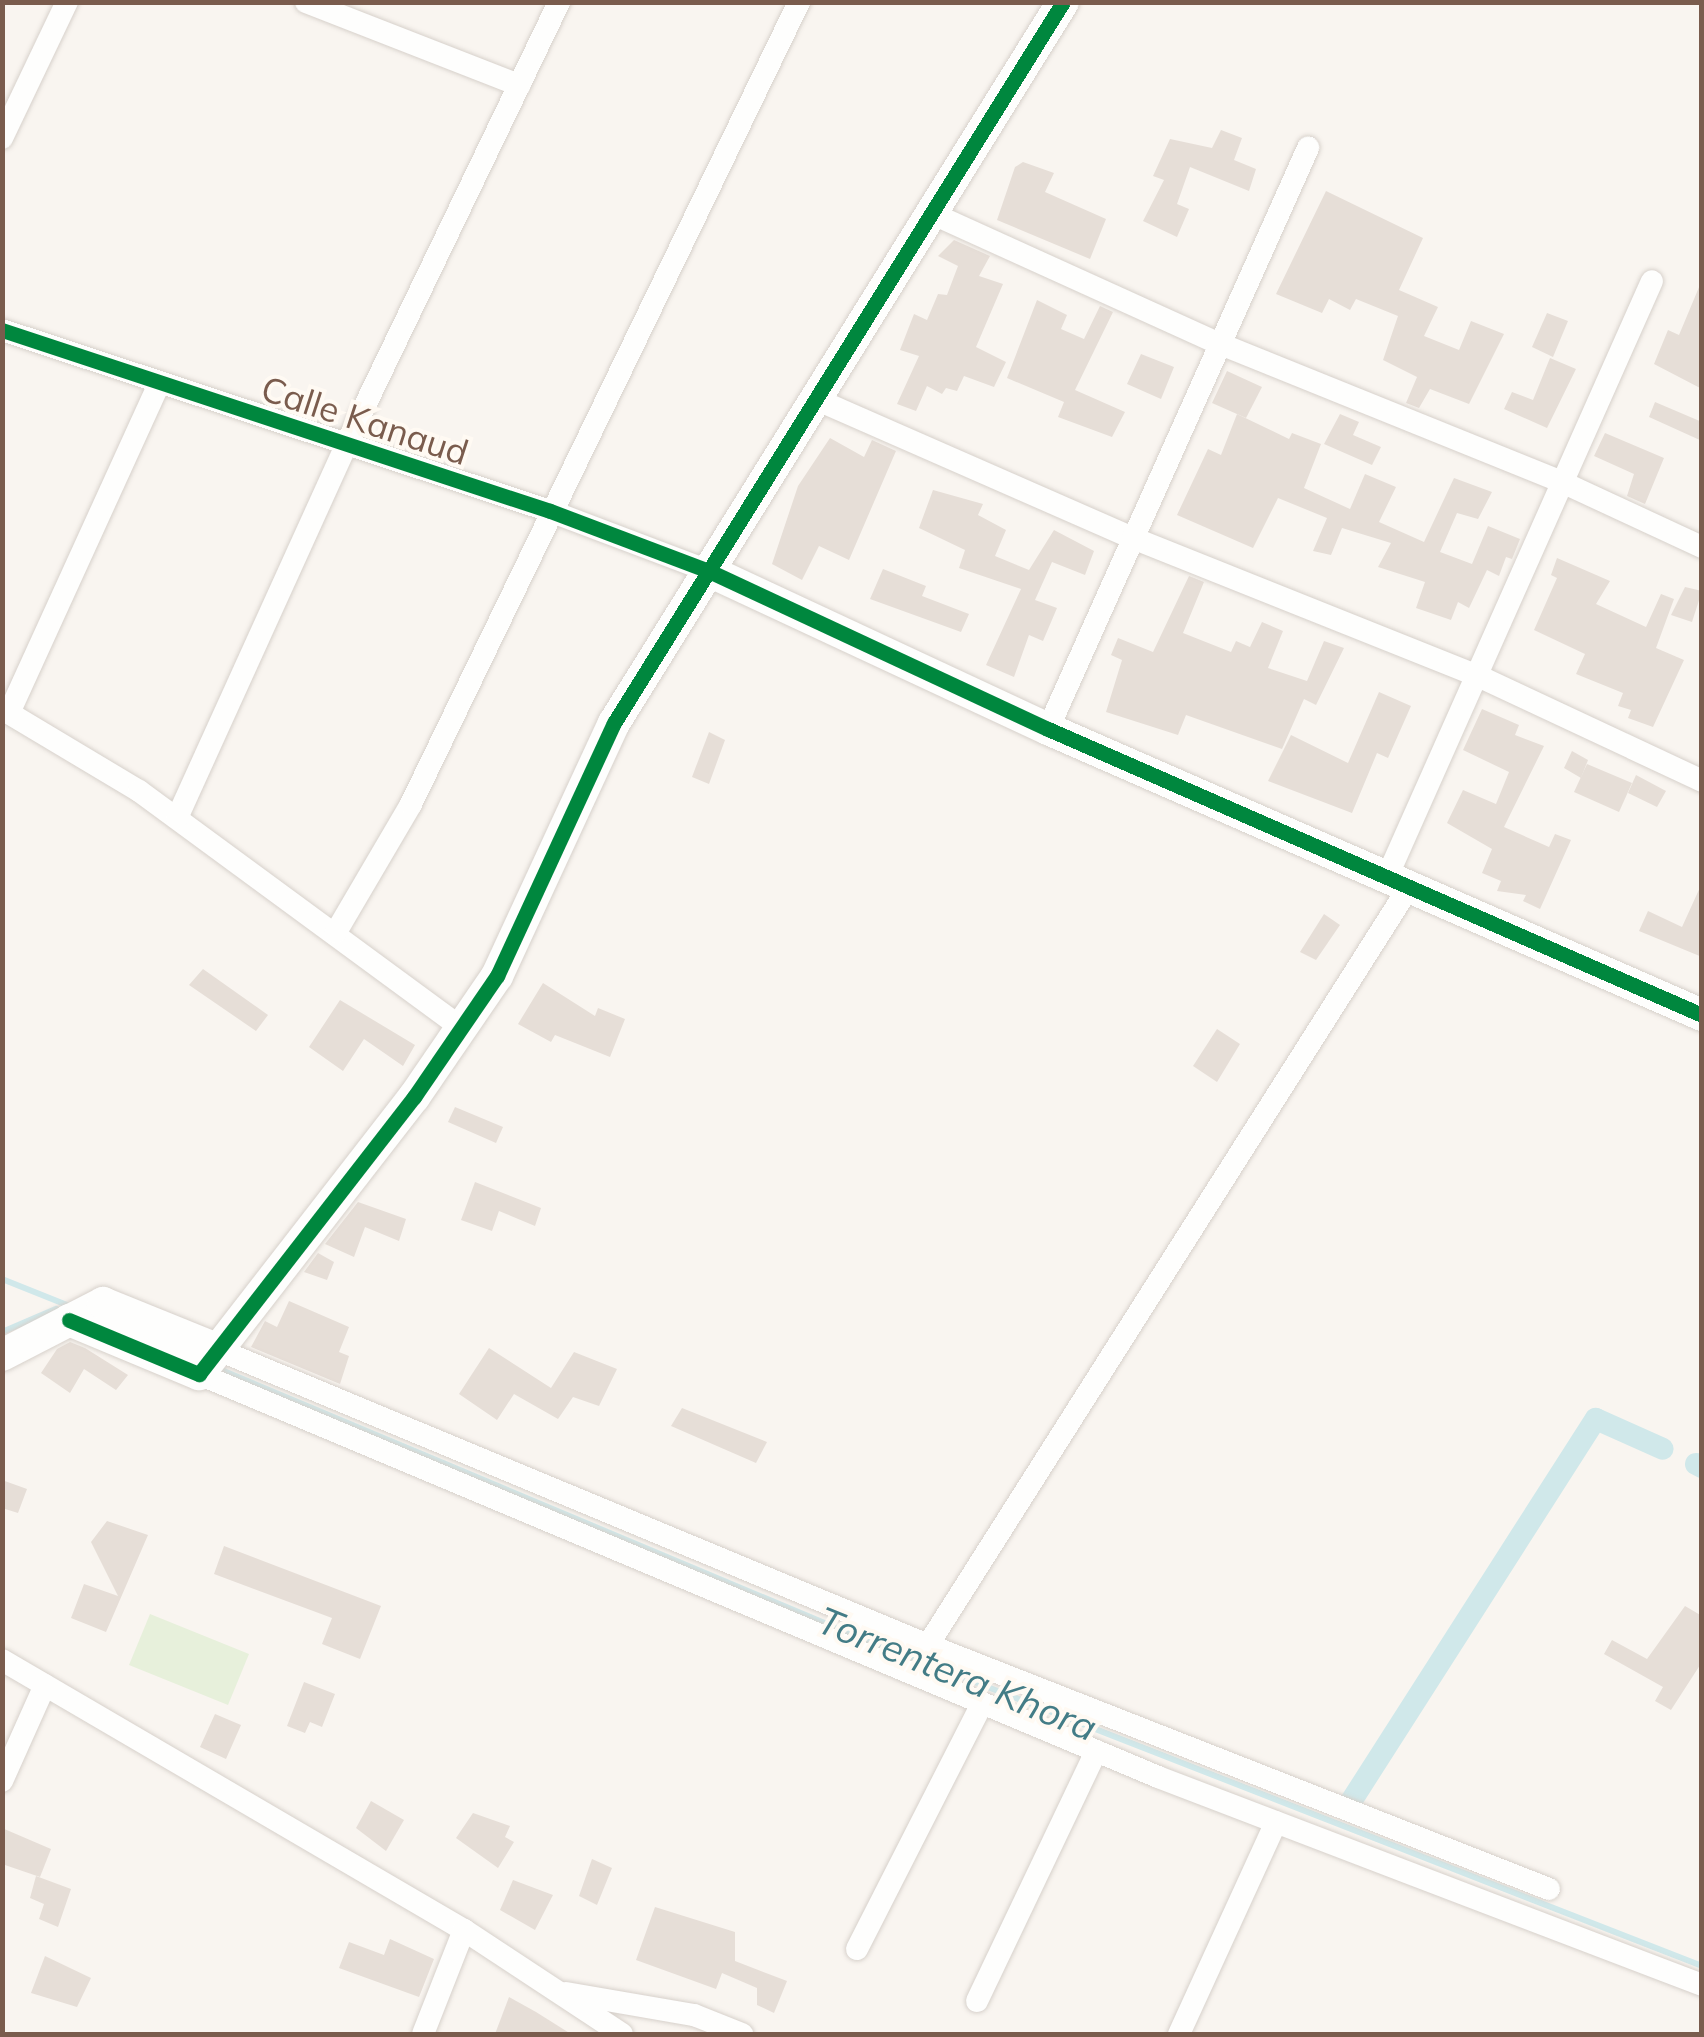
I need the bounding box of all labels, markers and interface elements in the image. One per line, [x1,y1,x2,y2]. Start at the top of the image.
street label: Calle Kanaud [256,367,474,473]
water label: Torrentera Khora [811,1597,1103,1751]

